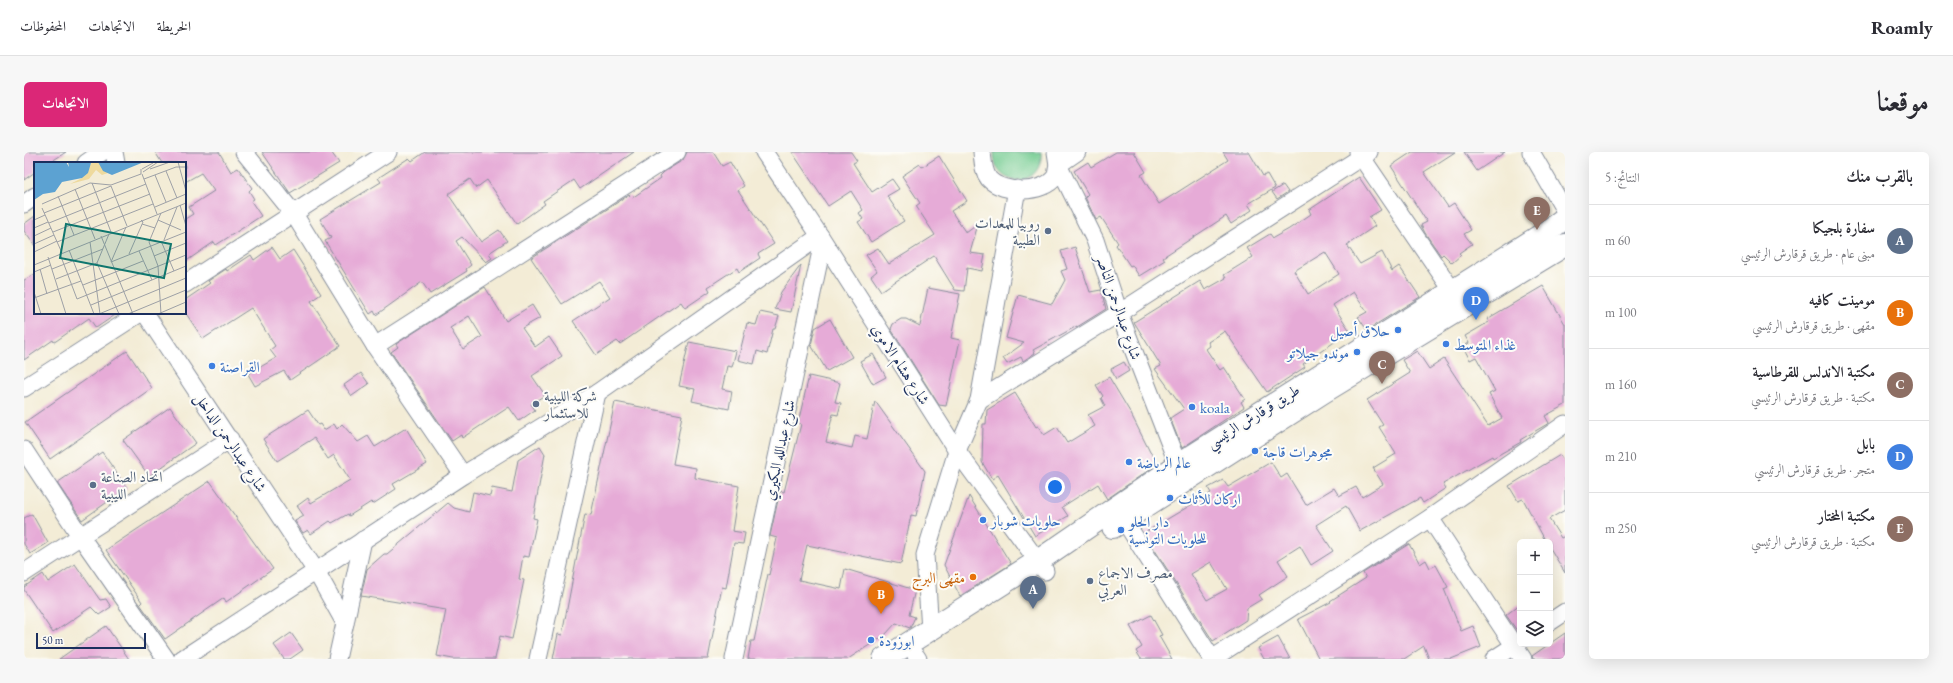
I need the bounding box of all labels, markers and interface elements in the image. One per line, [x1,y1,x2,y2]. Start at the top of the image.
text: Roamly [1871,15,1933,40]
text: المحفوظات [20,17,66,35]
text: الاتجاهات [88,17,135,35]
text: الخريطة [157,17,191,35]
button: الاتجاهات [24,82,107,127]
text: موقعنا [1877,83,1929,119]
inset map [34,162,186,314]
text: بالقرب منك [1846,165,1913,187]
text: النتائج: 5 [1605,169,1640,186]
pin: E [1524,197,1550,230]
place label: روبيا للمعدات الطبية [975,213,1040,249]
text: سفارة بلجيكا [1813,218,1875,237]
marker: روبيا للمعدات الطبية [1043,226,1053,236]
text: 60 m [1605,232,1630,249]
text: A [1895,232,1905,249]
text: مبنى عام · طريق قرقارش الرئيسي [1741,245,1875,262]
street label: شارع عبدالرحمن الناصر [1088,250,1146,364]
pin: D [1463,287,1489,320]
text: مومينت كافيه [1809,290,1875,309]
text: 100 m [1605,304,1636,321]
text: B [1896,304,1904,321]
text: مقهى · طريق قرقارش الرئيسي [1752,317,1875,334]
street label: شارع هشام الاموي [864,320,934,410]
place label: حلاق أصيل [1330,320,1390,342]
marker: حلاق أصيل [1393,325,1403,335]
place label: غذاء المتوسط [1454,335,1516,354]
marker: غذاء المتوسط [1441,339,1451,349]
place label: موندو جيلاتو [1285,343,1349,362]
marker: موندو جيلاتو [1352,347,1362,357]
pin: C [1369,351,1395,384]
place label: القراصنة [220,357,260,377]
marker: القراصنة [207,361,217,371]
text: مكتبة الاندلس للقرطاسية [1753,362,1875,381]
text: 160 m [1605,376,1636,393]
text: C [1895,376,1905,393]
street label: طريق قرقارش الرئيسي [1203,380,1306,457]
place label: شركة الليبية للاستثمار [542,386,597,422]
street label: شارع عبدالرحمن الداخل [187,389,271,497]
text: مكتبة · طريق قرقارش الرئيسي [1751,389,1875,406]
street label: شارع عبدالله البكيري [759,398,803,503]
place label: koala [1200,398,1230,417]
marker: شركة الليبية للاستثمار [531,399,541,409]
marker: koala [1187,402,1197,412]
text: بابل [1856,434,1875,453]
place label: مجوهرات قاجة [1263,442,1332,462]
marker: مجوهرات قاجة [1250,446,1260,456]
text: 210 m [1605,448,1636,465]
text: D [1895,448,1905,465]
place label: عالم الرياضة [1137,453,1191,476]
marker: عالم الرياضة [1124,457,1134,467]
text: متجر · طريق قرقارش الرئيسي [1754,461,1875,478]
place label: اتحاد الصناعة الليبية [101,467,162,503]
your location [1045,477,1065,497]
marker: اتحاد الصناعة الليبية [88,480,98,490]
place label: اركان للأثاث [1178,489,1241,508]
marker: اركان للأثاث [1165,493,1175,503]
text: مكتبة المختار [1818,506,1875,525]
place label: حلويات شوبار [989,511,1061,530]
place label: دار الحلو للحلويات التونسية [1127,512,1207,548]
marker: حلويات شوبار [978,515,988,525]
text: 250 m [1605,520,1636,537]
text: E [1896,520,1904,537]
marker: دار الحلو للحلويات التونسية [1116,525,1126,535]
text: مكتبة · طريق قرقارش الرئيسي [1751,533,1875,550]
map controls [1517,539,1553,647]
button: + [1517,539,1553,575]
place label: مصرف الاجماع العربي [1098,563,1173,602]
place label: مقهى البرج [912,568,965,591]
marker: مقهى البرج [968,572,978,582]
button: − [1517,575,1553,611]
pin: A [1020,576,1046,609]
marker: مصرف الاجماع العربي [1085,576,1095,586]
pin: B [868,581,894,614]
button: layers [1517,611,1553,647]
scale bar [36,631,146,650]
place label: ابوزودة [879,631,915,650]
text: 50 m [42,633,63,647]
marker: ابوزودة [866,635,876,645]

